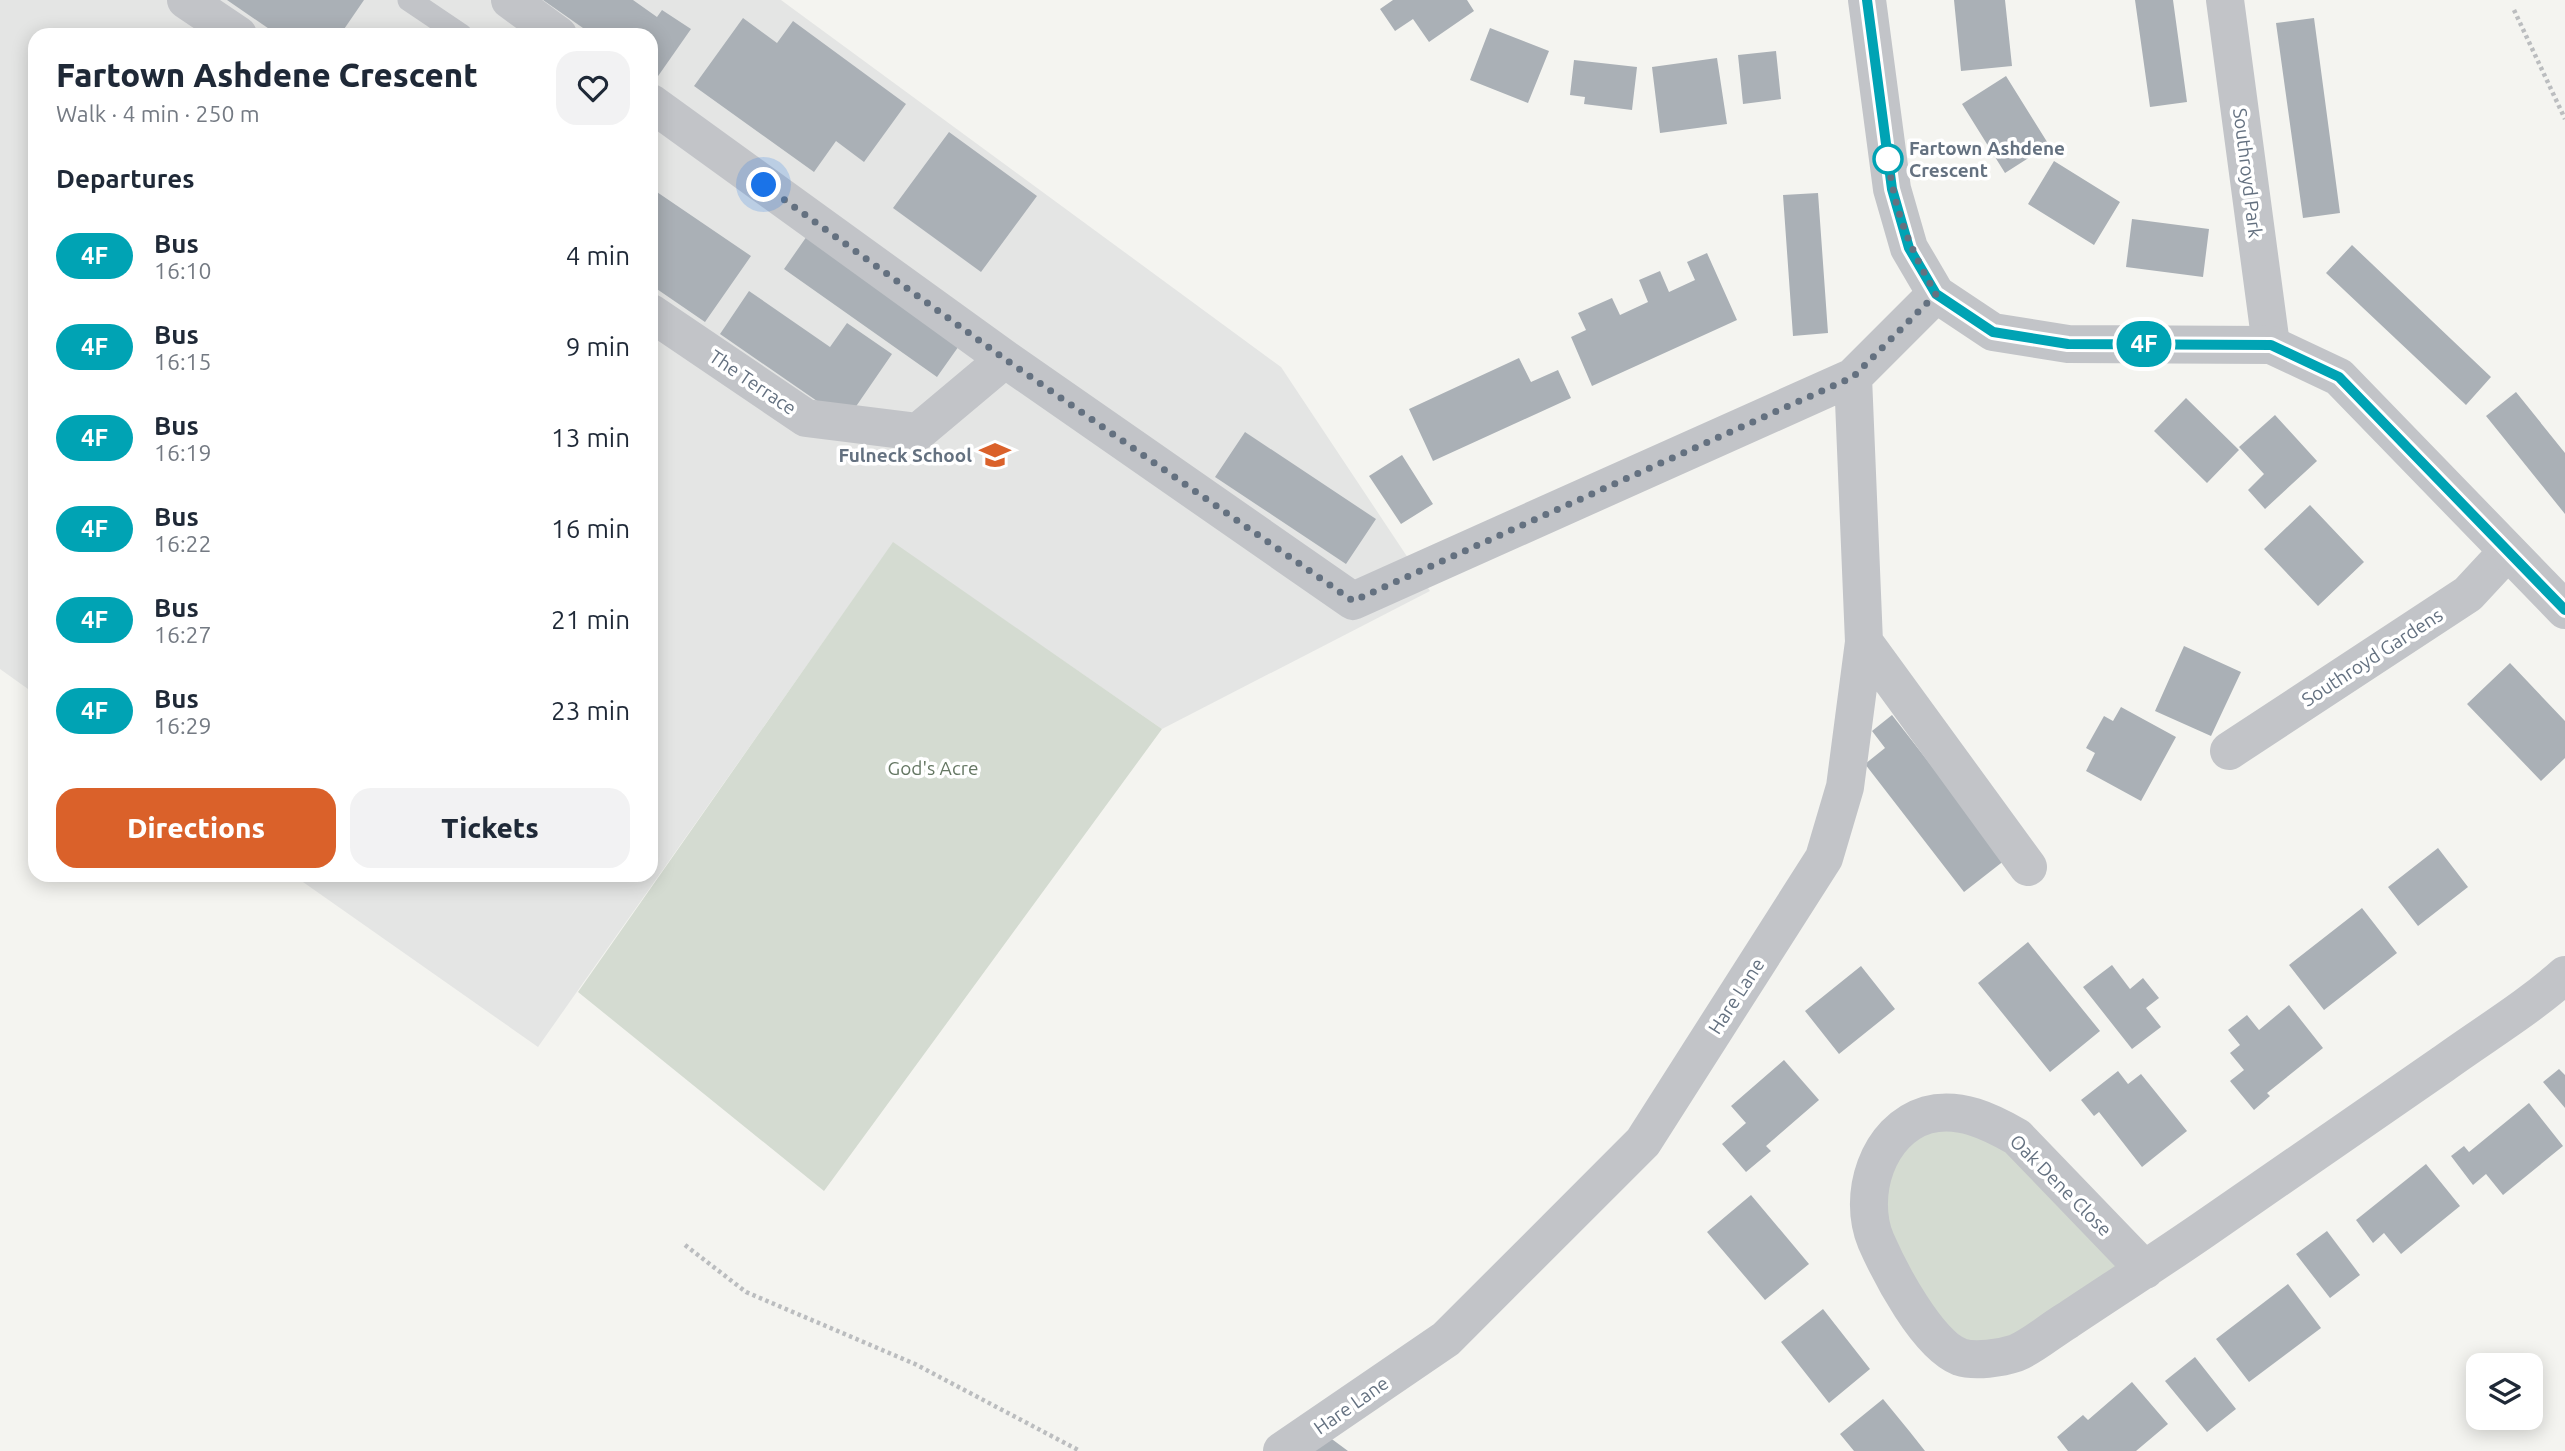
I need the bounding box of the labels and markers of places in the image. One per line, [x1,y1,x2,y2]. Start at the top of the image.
place label: Fartown Ashdene Crescent [1909,137,2065,181]
marker: Fartown Ashdene Crescent [1873,144,1903,174]
school or university icon: Fulneck School [978,438,1012,472]
place label: Fulneck School [838,444,972,466]

